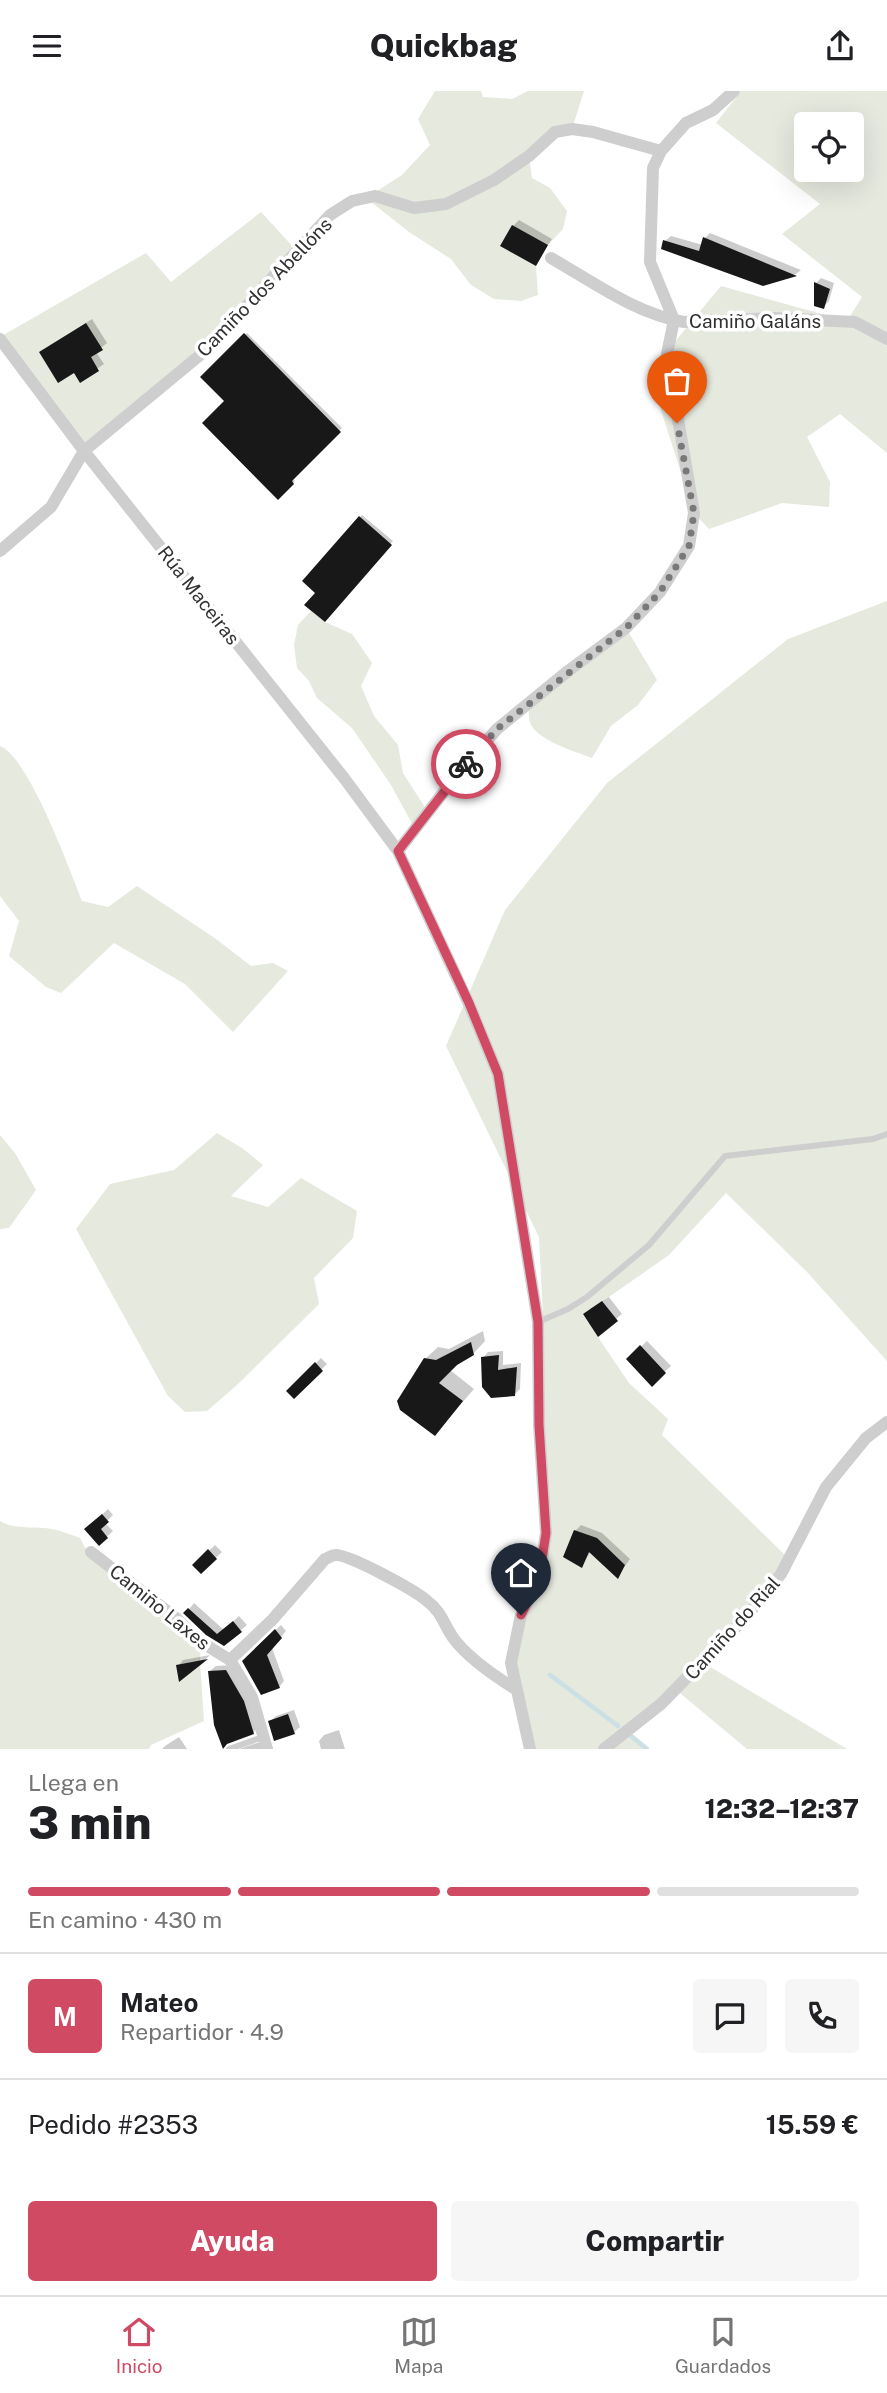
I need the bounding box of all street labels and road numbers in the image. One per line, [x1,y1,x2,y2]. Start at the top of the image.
street label: Camiño dos Abellóns [192,213,336,361]
street label: Camiño Galáns [689,310,821,332]
street label: Rúa Maceiras [154,541,244,649]
street label: Camiño Laxes [105,1560,215,1654]
street label: Camiño do Rial [680,1572,784,1684]

